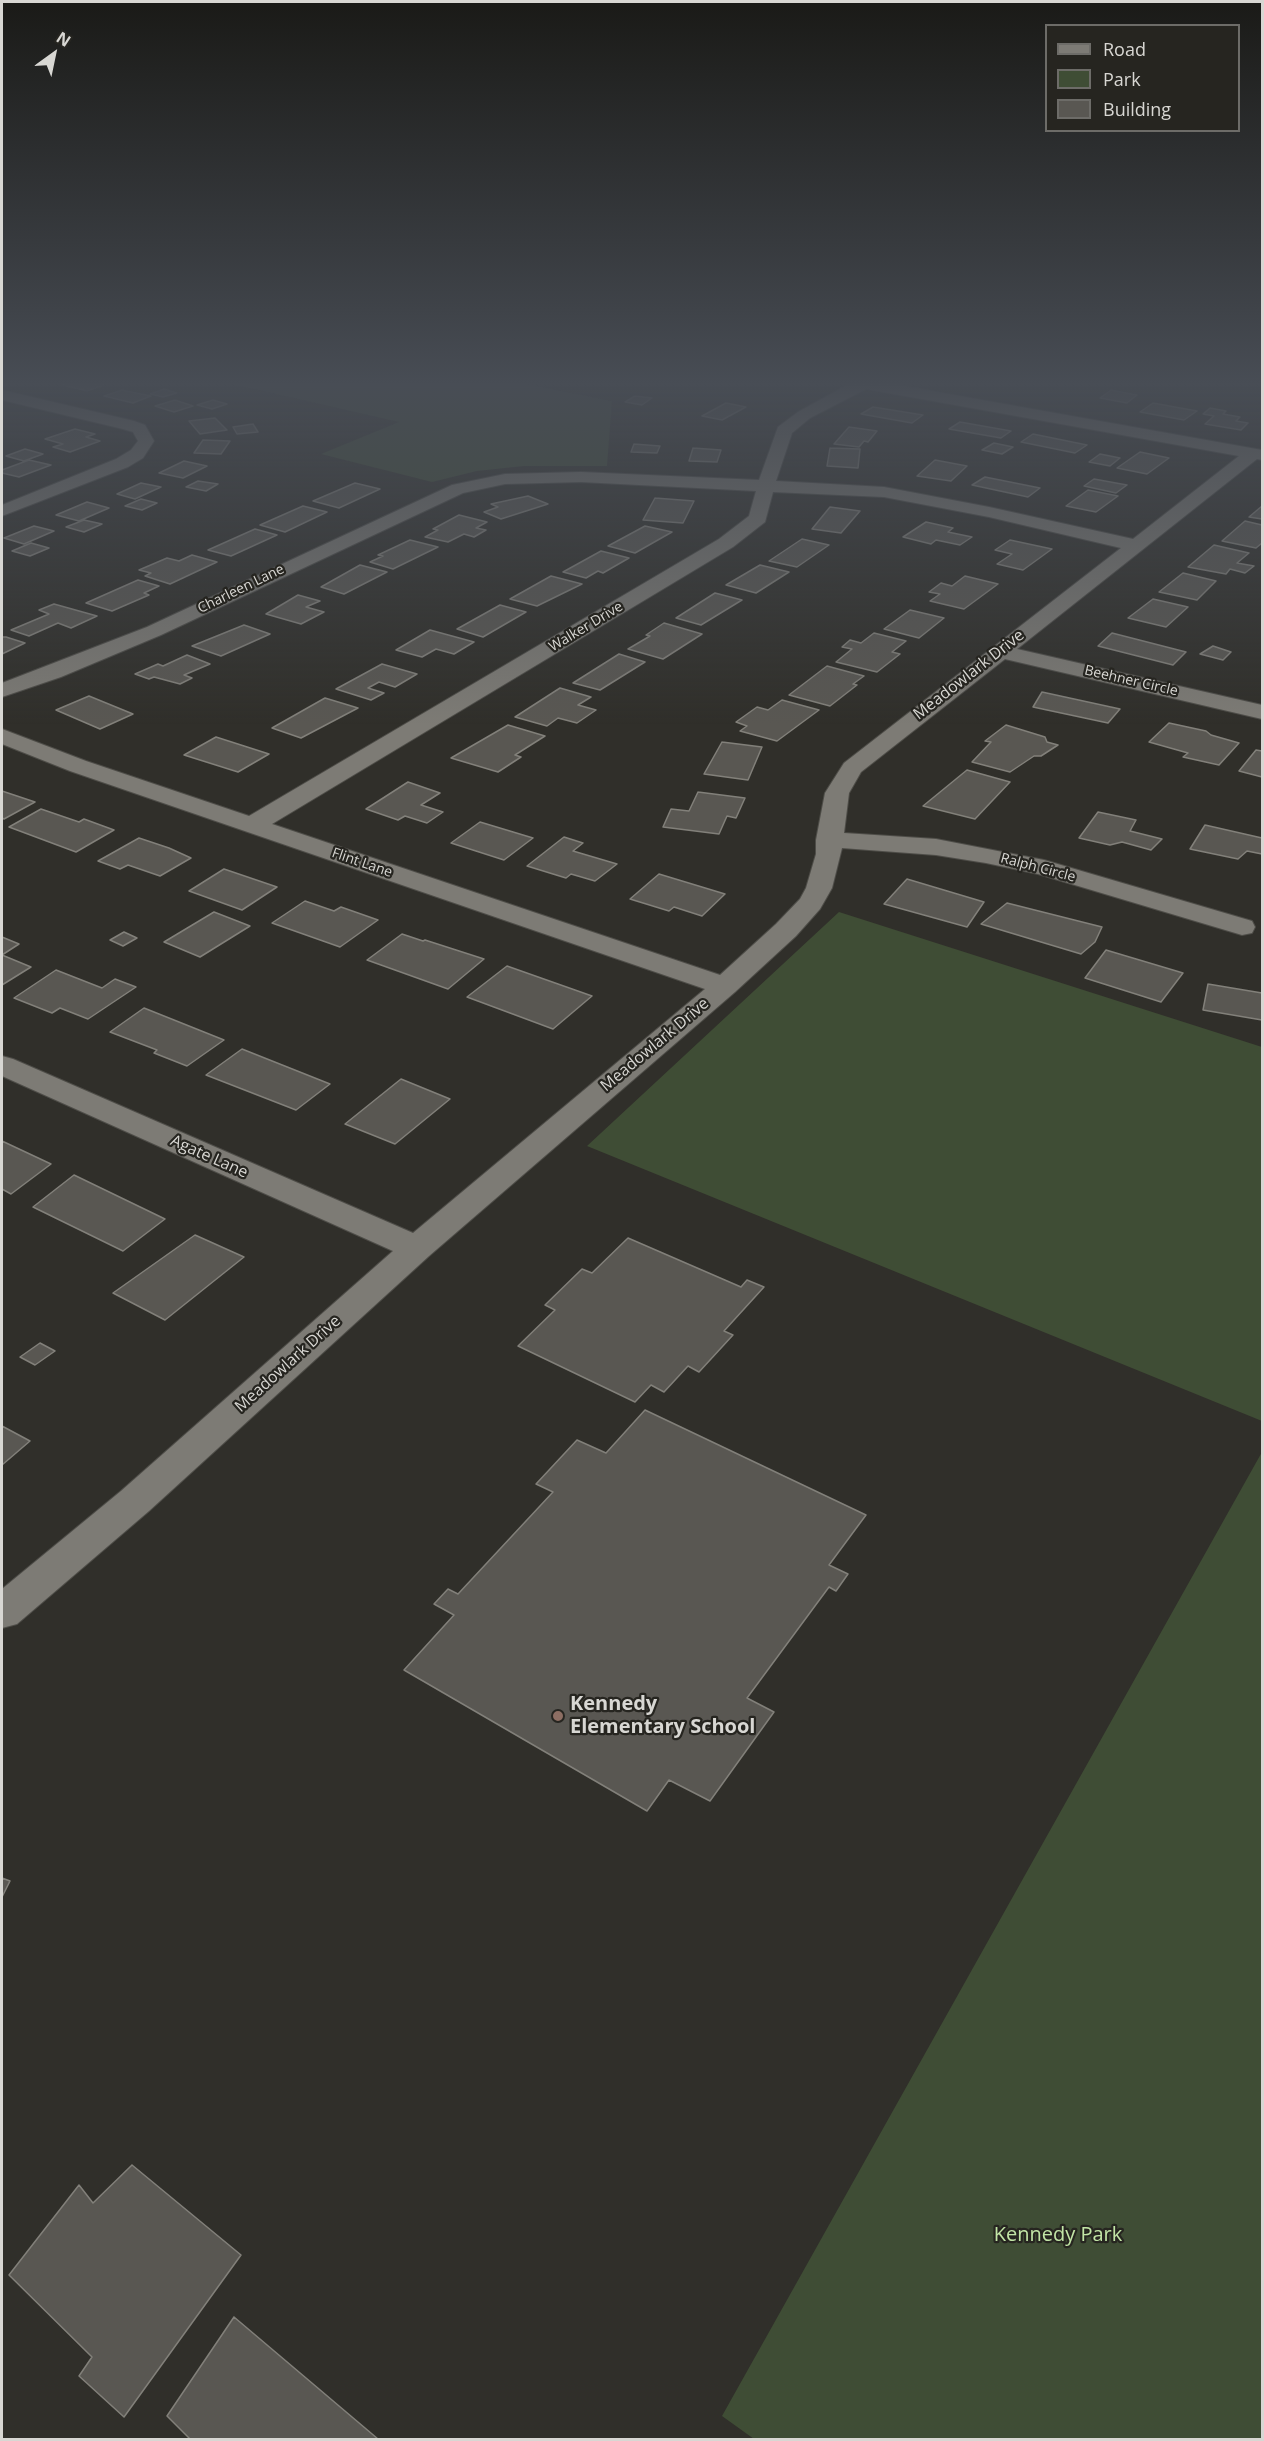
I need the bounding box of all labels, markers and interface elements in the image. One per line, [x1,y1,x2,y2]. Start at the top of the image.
north arrow [24,24,84,84]
legend [1045,24,1240,132]
text: N [52,26,75,52]
text: Road [1103,37,1146,61]
text: Park [1103,67,1141,91]
text: Building [1103,97,1171,121]
street label: Charleen Lane [195,561,287,617]
street label: Walker Drive [546,598,626,656]
street label: Meadowlark Drive [910,626,1028,724]
street label: Beehner Circle [1083,662,1179,700]
street label: Flint Lane [329,845,395,881]
street label: Ralph Circle [999,850,1077,886]
street label: Meadowlark Drive [597,994,713,1096]
street label: Agate Lane [167,1131,251,1183]
street label: Meadowlark Drive [231,1312,345,1416]
place label: Kennedy Elementary School [570,1692,755,1739]
marker: Kennedy Elementary School [551,1709,565,1723]
park label: Kennedy Park [994,2223,1122,2247]

